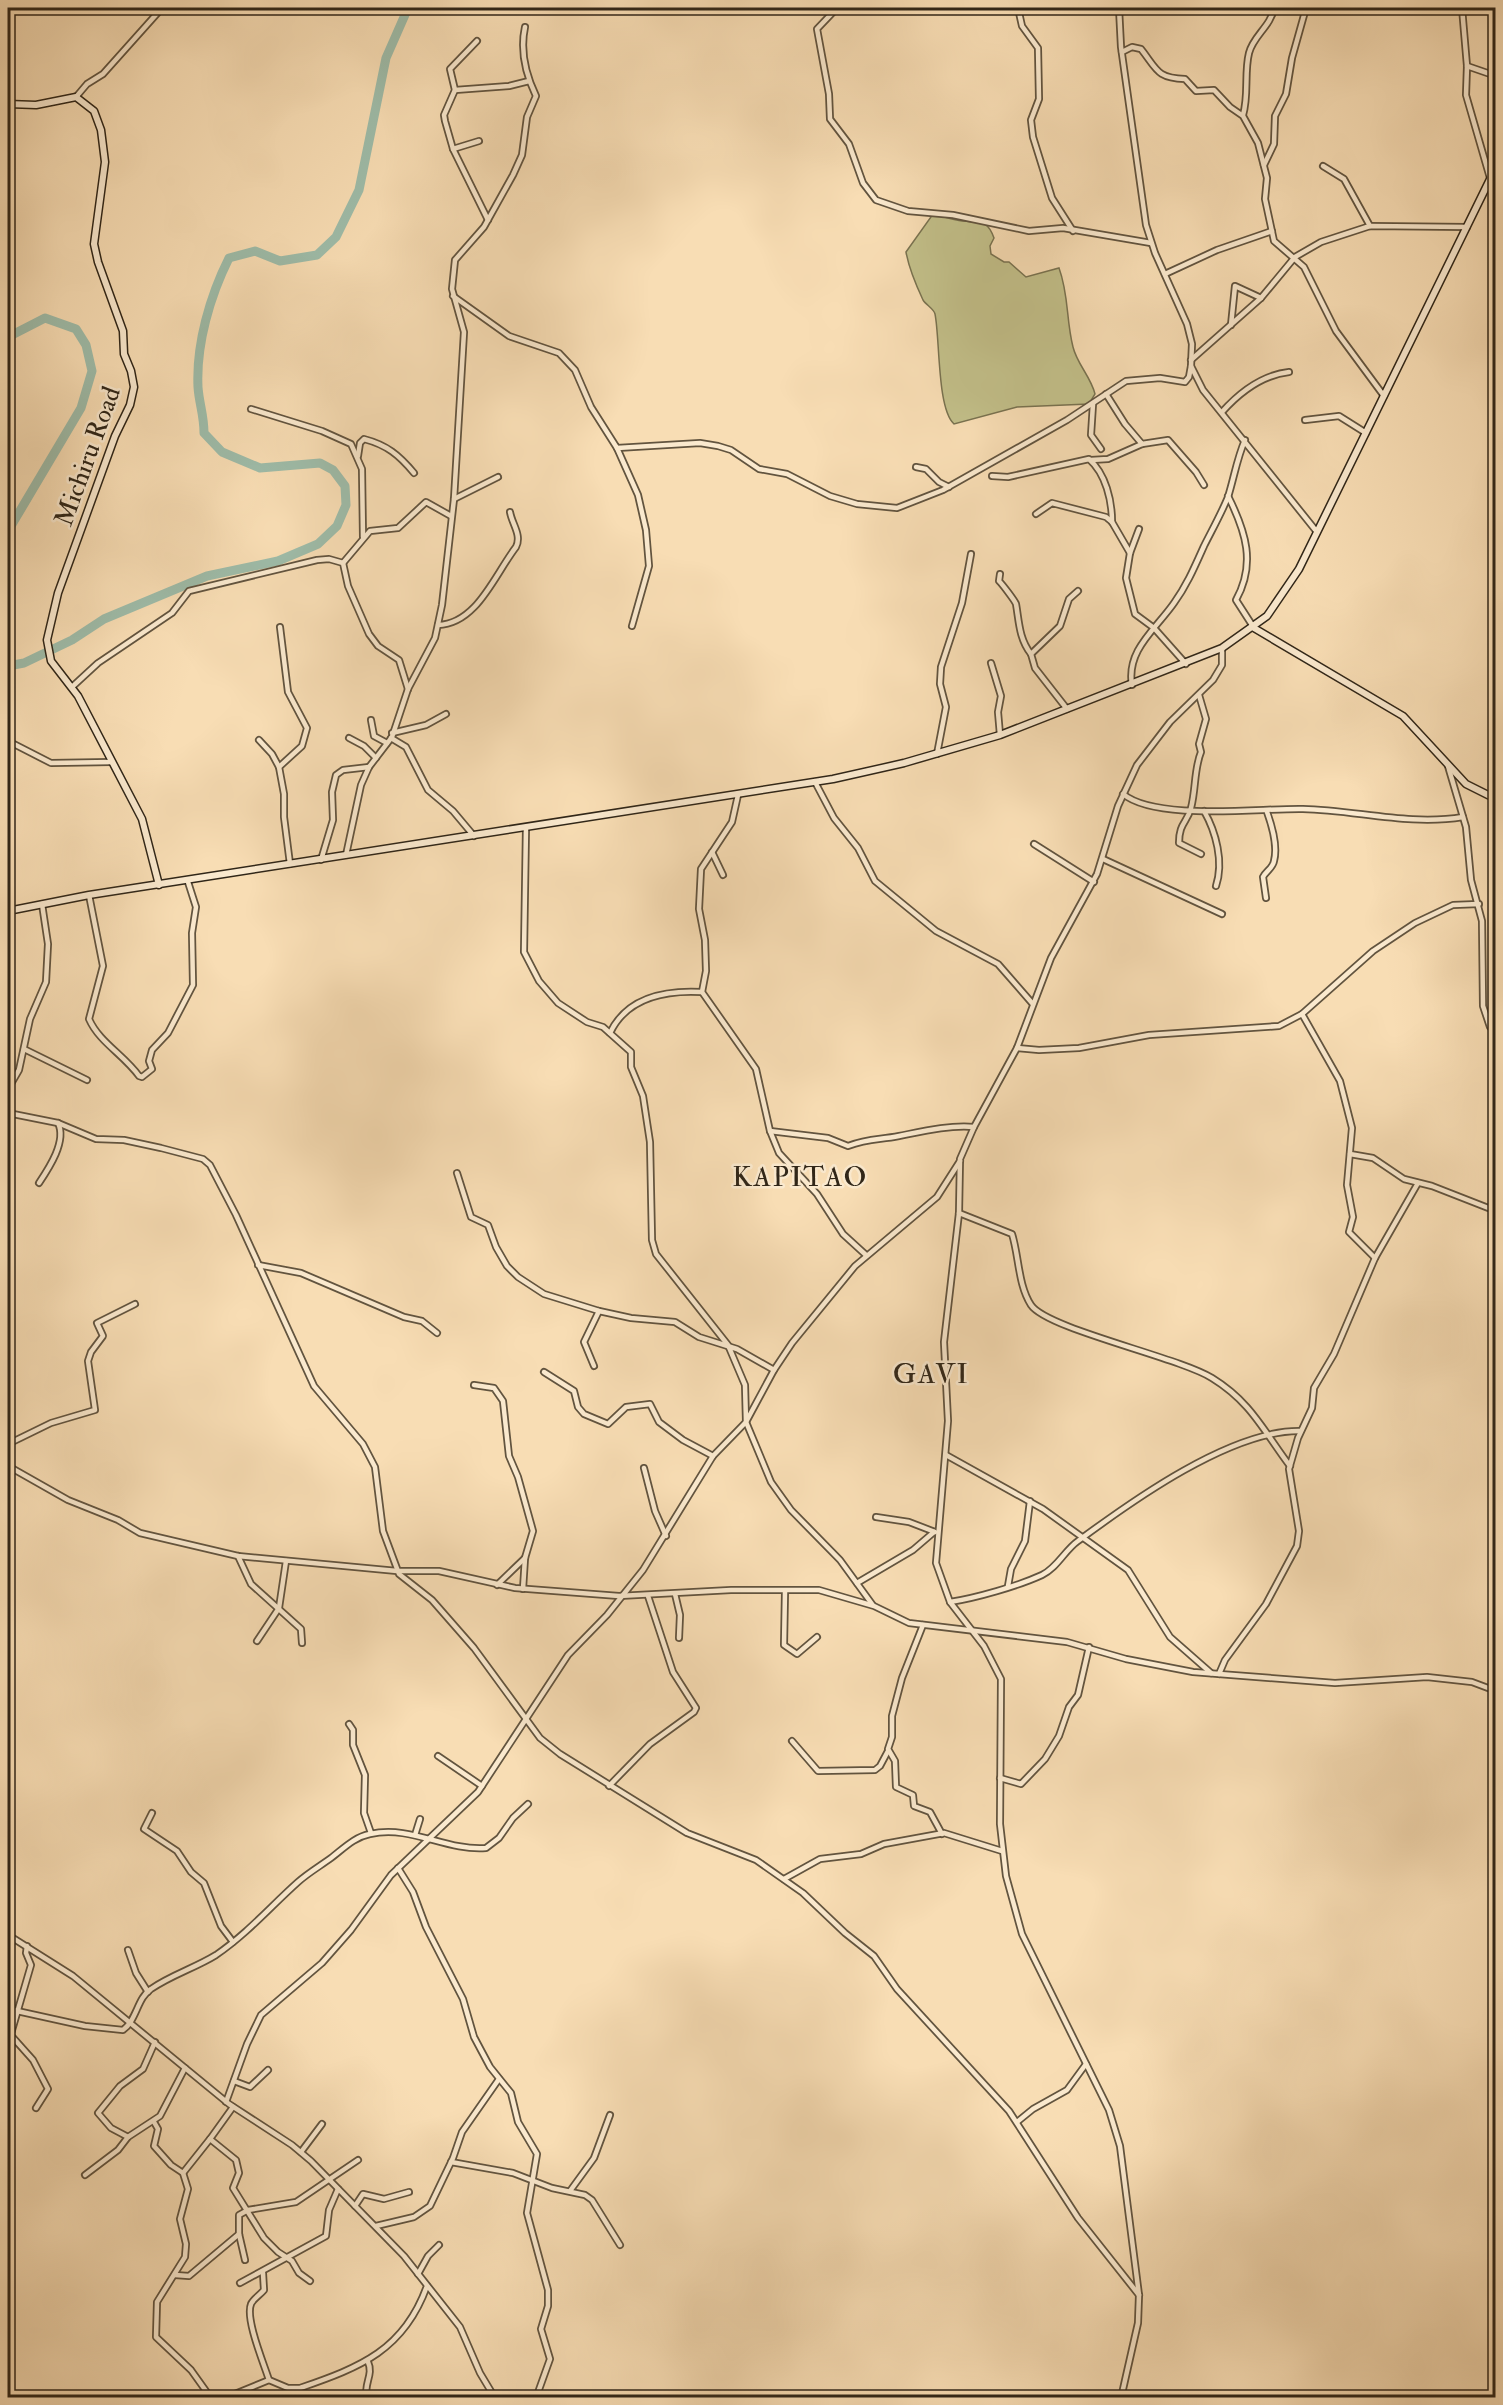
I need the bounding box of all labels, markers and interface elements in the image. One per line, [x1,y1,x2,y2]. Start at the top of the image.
street label: Michiru Road [48,382,128,530]
district label: KAPITAO [732,1160,868,1195]
district label: GAVI [893,1357,969,1392]

